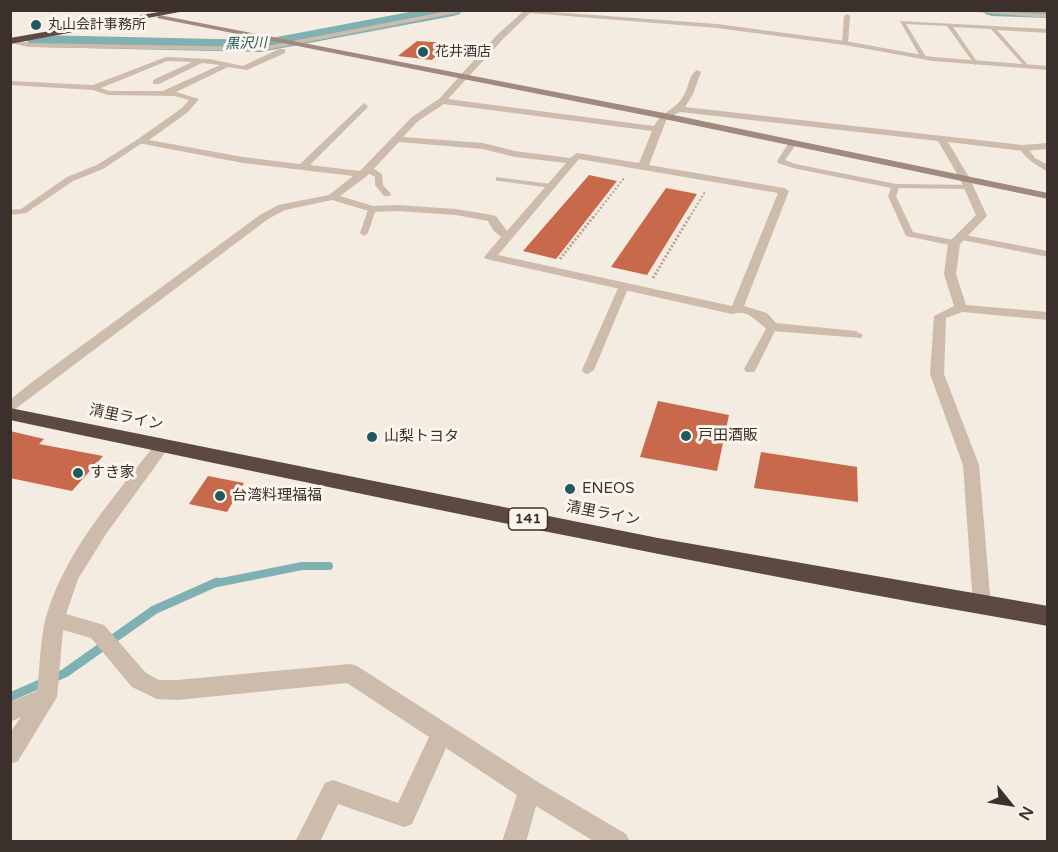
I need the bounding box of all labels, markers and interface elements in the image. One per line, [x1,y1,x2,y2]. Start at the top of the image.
place label: 丸山会計事務所 [48,17,146,33]
marker: 丸山会計事務所 [29,18,43,32]
water label: 黒沢川 [225,35,267,53]
place label: 花井酒店 [435,44,491,60]
marker: 花井酒店 [416,45,430,59]
street label: 清里ライン [87,401,165,435]
place label: 戸田酒販 [698,427,758,445]
place label: 山梨トヨタ [384,428,459,446]
marker: 戸田酒販 [679,429,693,443]
marker: 山梨トヨタ [365,430,379,444]
place label: すき家 [90,464,135,482]
marker: すき家 [71,466,85,480]
place label: ENEOS [582,480,634,498]
marker: ENEOS [563,482,577,496]
place label: 台湾料理福福 [232,487,322,505]
marker: 台湾料理福福 [213,489,227,503]
street label: 清里ライン [564,498,642,530]
road number: 141 [508,508,548,530]
north arrow [980,774,1040,834]
text: N [1014,802,1037,824]

